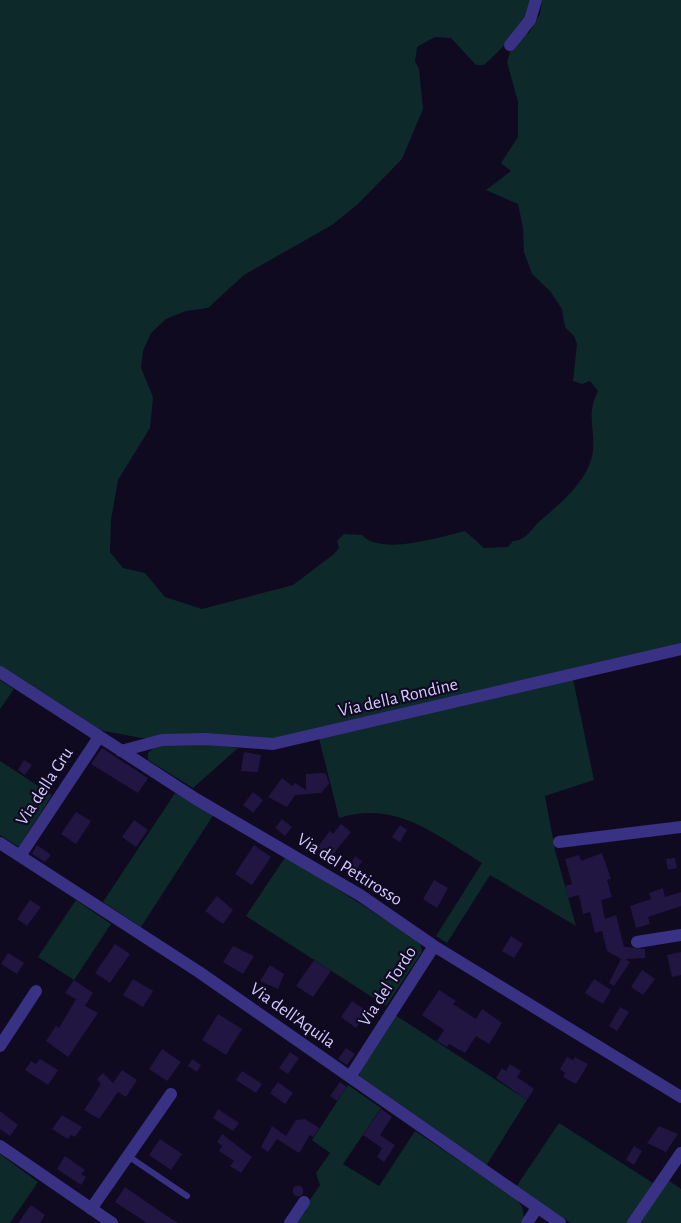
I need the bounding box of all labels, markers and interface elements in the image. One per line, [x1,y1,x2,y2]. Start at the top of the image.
street label: Via della Rondine [337,675,460,720]
street label: Via della Gru [13,744,77,829]
street label: Via del Pettirosso [294,830,405,909]
street label: Via del Tordo [355,943,420,1030]
street label: Via dell'Aquila [246,980,338,1052]

